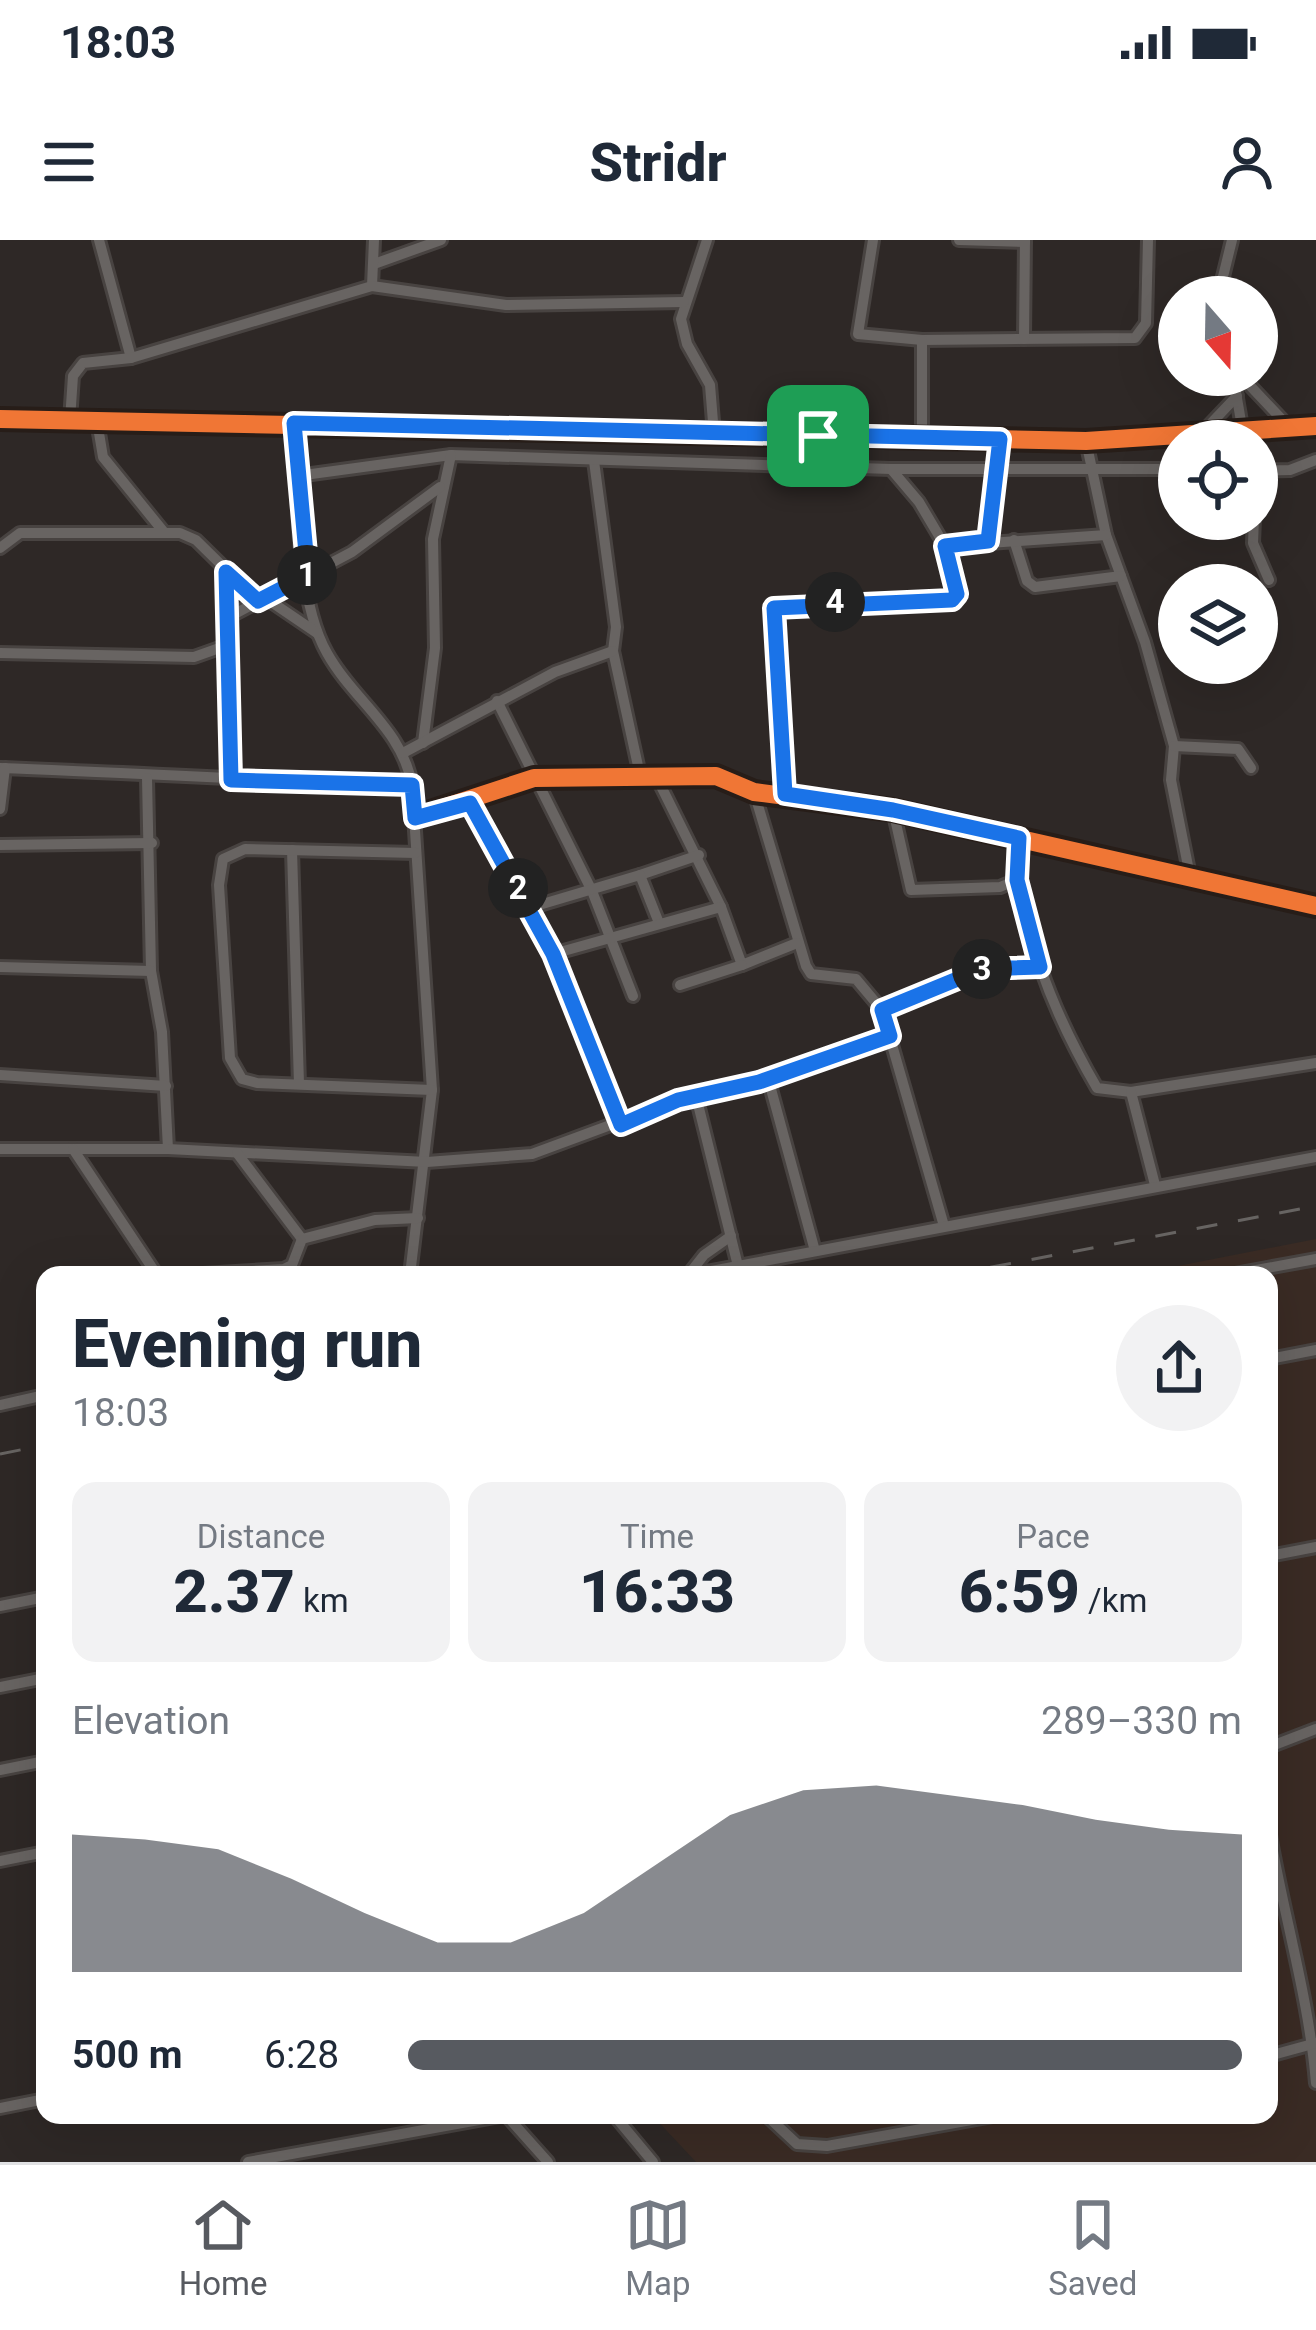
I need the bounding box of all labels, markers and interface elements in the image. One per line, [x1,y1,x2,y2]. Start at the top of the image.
text: 18:03 [60,16,176,69]
icon: menu [36,129,102,195]
icon: person [1214,129,1280,195]
text: Stridr [589,131,727,194]
north arrow [1158,276,1278,396]
map controls [1158,276,1278,684]
pin [767,385,869,487]
icon: arrive [785,403,851,469]
button: locate [1158,420,1278,540]
pin: 1 [277,545,337,605]
text: 1 [298,555,316,594]
button: layers [1158,564,1278,684]
pin: 4 [805,572,865,632]
text: 4 [826,582,844,621]
pin: 2 [488,858,548,918]
text: 2 [509,868,527,907]
pin: 3 [952,939,1012,999]
text: 3 [973,949,991,988]
button: share [1116,1305,1242,1431]
text: Evening run [72,1306,423,1383]
text: 18:03 [72,1390,169,1436]
text: Distance [197,1517,325,1556]
text: Time [620,1517,694,1556]
text: Pace [1016,1517,1090,1556]
text: 2.37 [173,1556,295,1627]
text: 16:33 [579,1556,735,1627]
text: 6:59 [959,1556,1080,1627]
text: km [295,1581,349,1620]
text: /km [1080,1581,1147,1620]
text: Elevation [72,1698,230,1744]
text: 289–330 m [1041,1698,1242,1744]
text: 500 m [72,2032,183,2078]
text: 6:28 [264,2032,339,2078]
tab: Home [179,2192,267,2303]
tab: Map [625,2192,691,2303]
tab: Saved [1048,2192,1137,2303]

